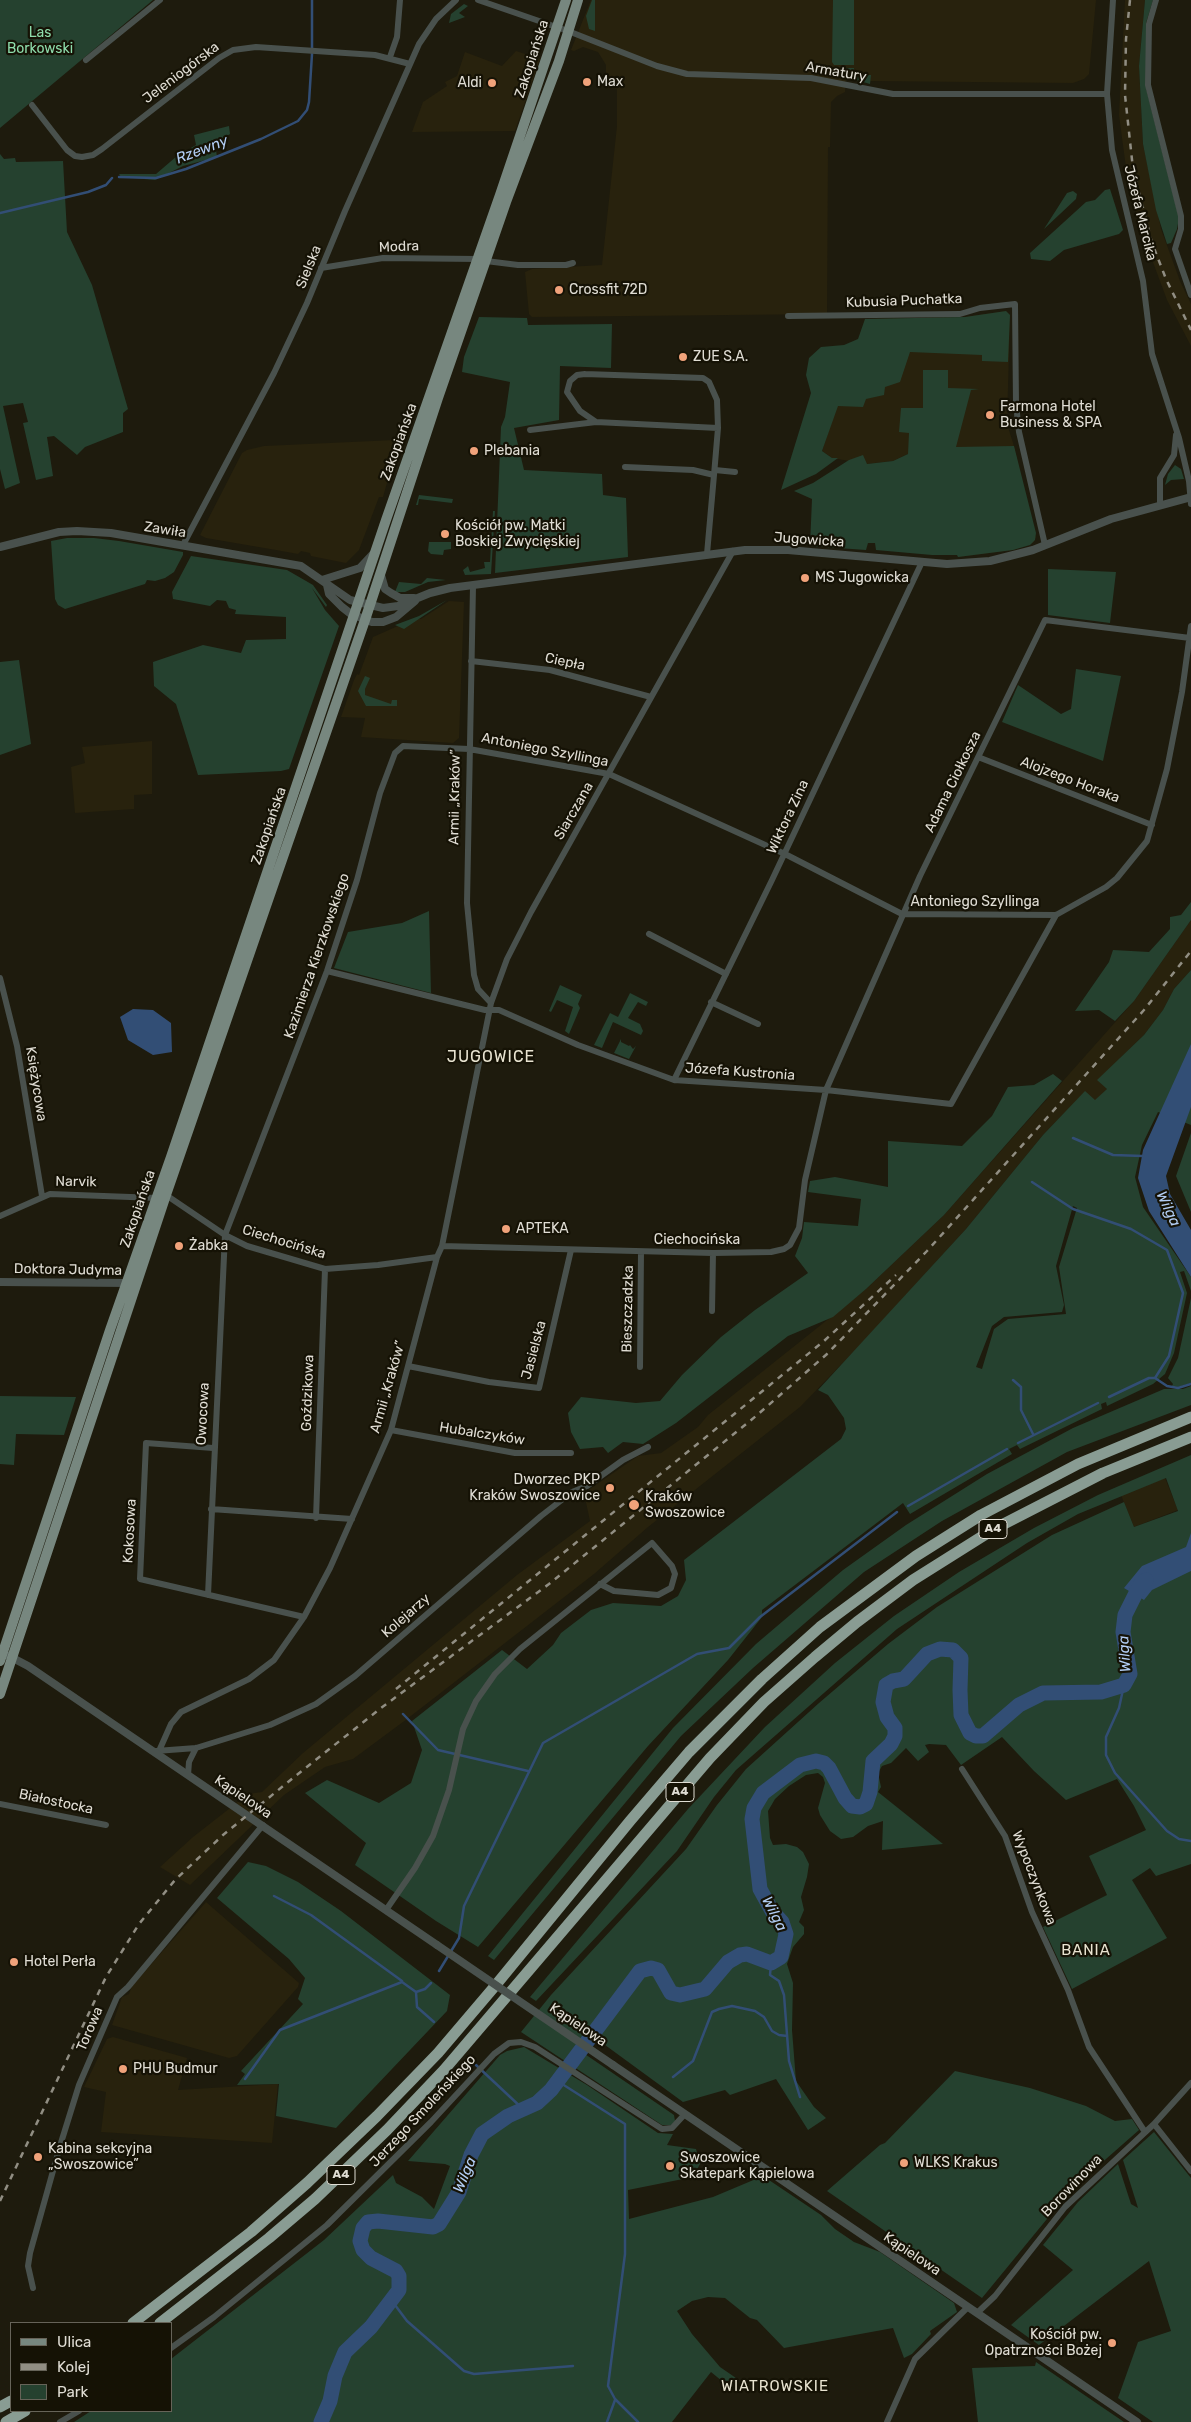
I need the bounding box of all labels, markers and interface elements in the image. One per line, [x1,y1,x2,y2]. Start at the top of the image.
street label: Zakopiańska [512,18,552,100]
park label: Las Borkowski [7,25,73,58]
street label: Jeleniogórska [139,39,223,107]
street label: Armatury [804,58,868,86]
place label: Max [597,74,623,90]
place label: Aldi [458,75,482,91]
marker: Max [581,76,593,88]
marker: Aldi [486,77,498,89]
water label: Rzewny [173,132,231,168]
street label: Józefa Marcika [1120,163,1160,263]
street label: Modra [379,238,419,256]
street label: Sielska [293,243,325,291]
place label: Crossfit 72D [569,282,647,298]
marker: Crossfit 72D [553,284,565,296]
street label: Kubusia Puchatka [845,291,963,311]
place label: ZUE S.A. [693,349,748,365]
marker: ZUE S.A. [677,351,689,363]
place label: Farmona Hotel Business & SPA [1000,399,1102,432]
street label: Zakopiańska [377,401,421,483]
marker: Farmona Hotel Business & SPA [984,409,996,421]
place label: Plebania [484,443,540,459]
marker: Plebania [468,445,480,457]
street label: Zawiła [143,518,187,542]
place label: Kościół pw. Matki Boskiej Zwycięskiej [455,518,580,550]
marker: Kościół pw. Matki Boskiej Zwycięskiej [439,528,451,540]
street label: Jugowicka [773,529,845,551]
place label: MS Jugowicka [815,570,909,586]
marker: MS Jugowicka [799,572,811,584]
street label: Ciepła [543,650,587,674]
street label: Antoniego Szyllinga [480,729,610,771]
street label: Adama Ciołkosza [921,729,985,835]
street label: Armii „Kraków” [446,749,464,845]
street label: Alojzego Horaka [1018,753,1122,807]
street label: Wiktora Zina [764,777,812,857]
street label: Siarczana [551,779,597,843]
street label: Zakopiańska [248,785,290,867]
street label: Kazimierza Kierzkowskiego [281,871,353,1041]
street label: Antoniego Szyllinga [910,894,1040,910]
street label: Księżycowa [22,1045,50,1123]
district label: JUGOWICE [446,1047,536,1067]
street label: Józefa Kustronia [685,1060,795,1084]
street label: Zakopiańska [117,1168,159,1250]
street label: Narvik [55,1173,97,1191]
water label: Wilga [1152,1188,1184,1230]
street label: Ciechocińska [240,1221,328,1263]
place label: APTEKA [516,1221,569,1237]
marker: APTEKA [500,1223,512,1235]
street label: Ciechocińska [654,1232,740,1248]
place label: Żabka [189,1238,228,1254]
marker: Żabka [173,1240,185,1252]
street label: Doktora Judyma [14,1261,122,1279]
street label: Bieszczadzka [619,1265,637,1353]
street label: Jasielska [518,1319,550,1381]
street label: Armii „Kraków” [367,1339,409,1435]
street label: Goździkowa [298,1354,318,1432]
street label: Owocowa [193,1382,213,1446]
street label: Hubalczyków [438,1419,526,1449]
place label: Dworzec PKP Kraków Swoszowice [469,1472,600,1504]
marker: Dworzec PKP Kraków Swoszowice [604,1482,616,1494]
place label: Kraków Swoszowice [645,1489,725,1521]
street label: Kokosowa [120,1498,140,1564]
marker: Kraków Swoszowice [627,1498,641,1512]
road number: A4 [979,1520,1007,1538]
street label: Kolejarzy [378,1590,434,1642]
water label: Wilga [1115,1635,1135,1673]
street label: Kąpielowa [211,1772,275,1822]
road number: A4 [666,1782,694,1801]
street label: Białostocka [17,1786,95,1818]
street label: Wypoczynkowa [1008,1828,1060,1928]
water label: Wilga [758,1893,790,1935]
district label: BANIA [1061,1942,1111,1960]
place label: Hotel Perła [24,1954,96,1970]
marker: Hotel Perła [8,1956,20,1968]
street label: Kąpielowa [546,2000,610,2050]
street label: Torowa [73,2004,107,2054]
street label: Jerzego Smoleńskiego [367,2051,479,2171]
place label: PHU Budmur [133,2061,218,2077]
marker: PHU Budmur [117,2063,129,2075]
place label: Kabina sekcyjna „Swoszowice” [48,2141,152,2174]
place label: Swoszowice Skatepark Kąpielowa [680,2150,814,2182]
marker: Kabina sekcyjna „Swoszowice” [32,2151,44,2163]
street label: Borowinowa [1038,2151,1106,2221]
water label: Wilga [450,2155,480,2195]
place label: WLKS Krakus [914,2155,998,2171]
marker: WLKS Krakus [898,2157,910,2169]
marker: Swoszowice Skatepark Kąpielowa [664,2160,676,2172]
road number: A4 [327,2166,355,2184]
street label: Kąpielowa [880,2229,944,2279]
legend [10,2322,172,2412]
place label: Kościół pw. Opatrzności Bożej [985,2327,1102,2360]
text: Ulica [57,2333,91,2351]
marker: Kościół pw. Opatrzności Bożej [1106,2337,1118,2349]
text: Kolej [57,2358,90,2376]
district label: WIATROWSKIE [720,2378,830,2396]
text: Park [57,2383,88,2401]

